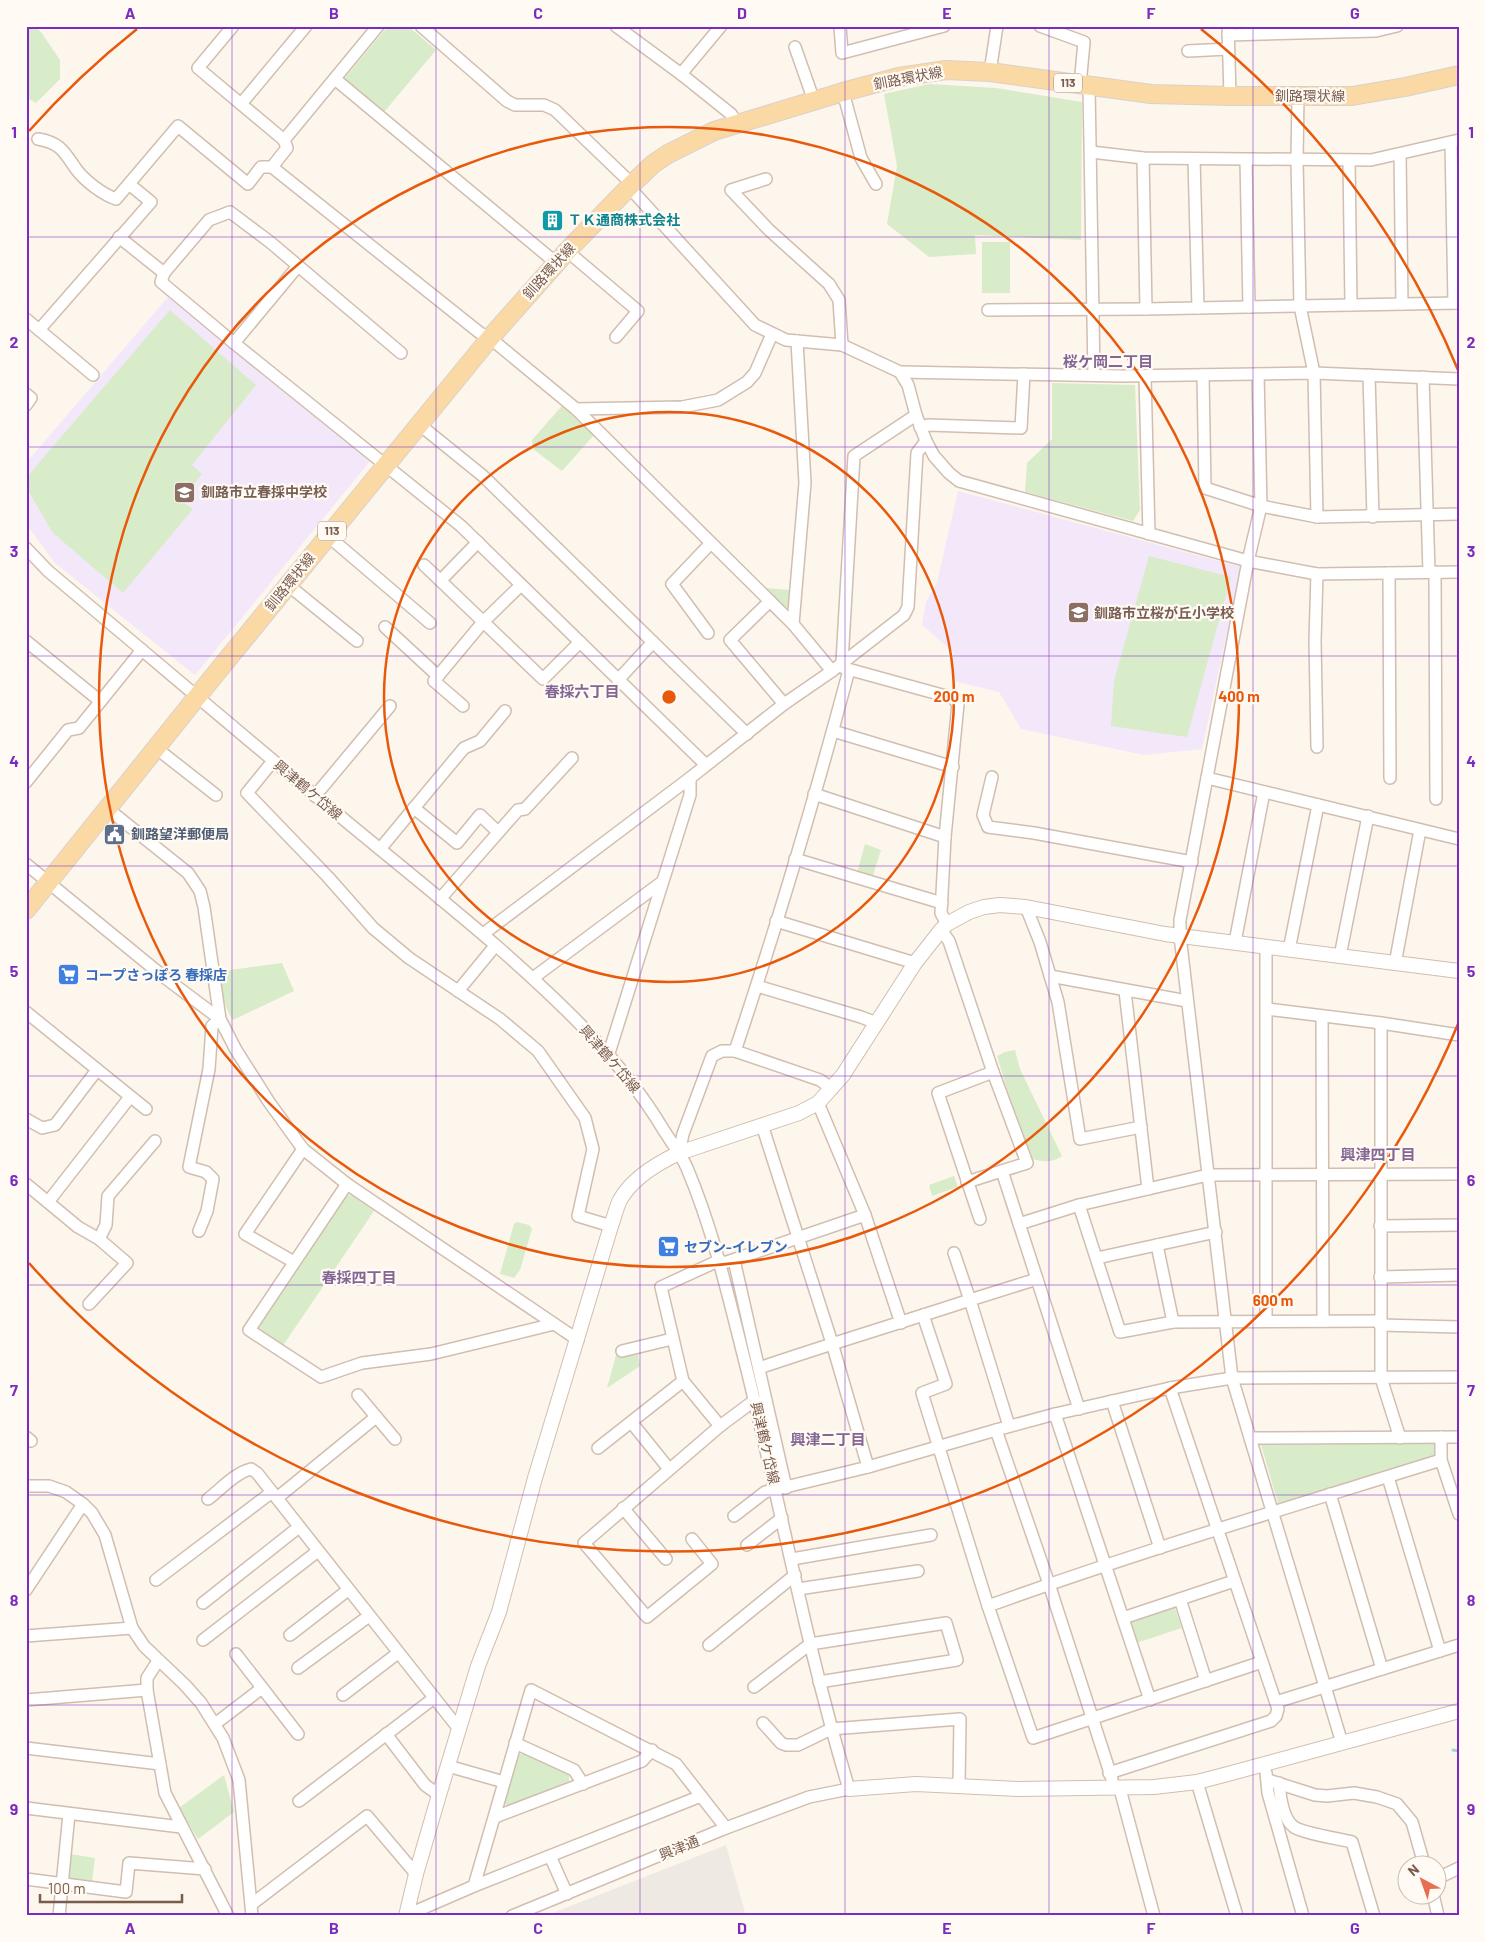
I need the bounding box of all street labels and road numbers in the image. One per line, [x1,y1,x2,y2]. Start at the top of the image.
street label: 釧路環状線 [872,62,944,93]
road number: 113 [1054,74,1082,92]
street label: 釧路環状線 [1275,87,1345,104]
street label: 釧路環状線 [519,239,578,302]
road number: 113 [318,522,346,540]
street label: 釧路環状線 [261,549,318,614]
street label: 興津鶴ケ岱線 [271,756,346,823]
street label: 興津鶴ケ岱線 [576,1021,644,1096]
street label: 興津鶴ケ岱線 [748,1400,783,1486]
street label: 興津通 [656,1832,701,1863]

